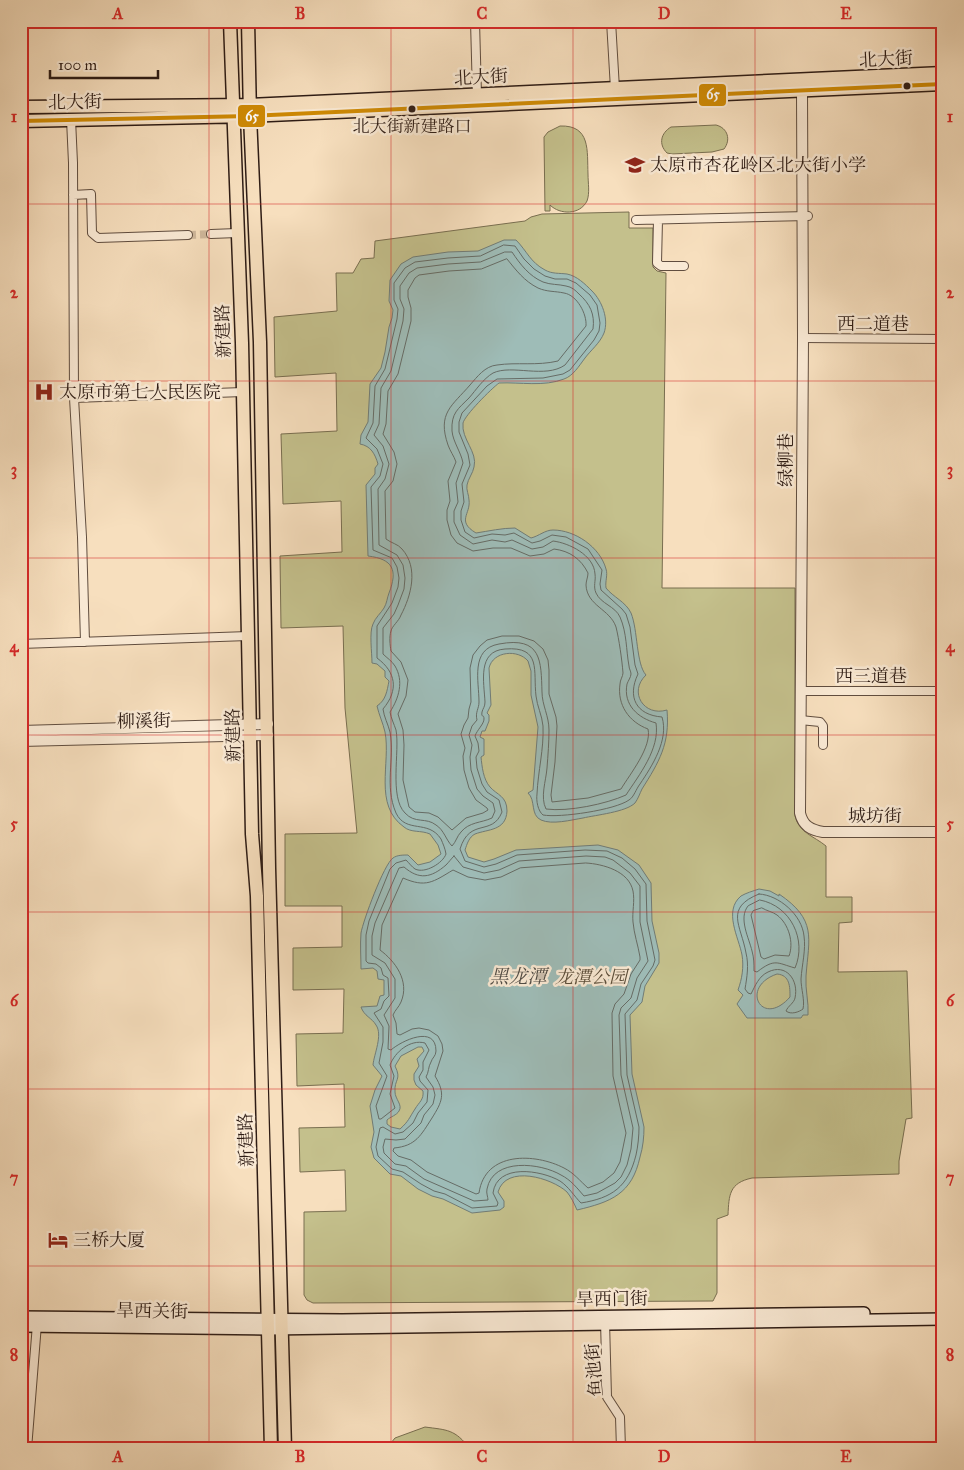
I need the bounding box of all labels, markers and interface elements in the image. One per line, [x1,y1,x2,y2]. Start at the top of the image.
text: A [112,4,124,23]
text: B [295,4,305,23]
text: C [477,4,488,23]
text: D [658,4,671,23]
text: E [840,4,852,23]
street label: 北大街 [858,47,914,71]
scale bar [50,48,158,80]
text: 100 m [58,56,98,74]
street label: 北大街 [453,65,509,89]
unlabelled marker [902,81,912,91]
line badge: 65 [698,83,727,107]
text: 65 [706,86,720,103]
street label: 北大街 [48,91,102,113]
line badge: 65 [237,104,266,128]
marker: 北大街新建路口 [407,104,417,114]
text: 1 [11,107,18,126]
text: 1 [947,107,954,126]
text: 65 [245,108,259,125]
place label: 北大街新建路口 [353,116,472,137]
school or university icon: 太原市杏花岭区北大街小学 [624,154,646,176]
place label: 太原市杏花岭区北大街小学 [650,154,866,176]
text: 2 [10,283,19,302]
text: 2 [946,283,955,302]
street label: 新建路 [211,304,235,358]
street label: 西二道巷 [837,313,909,335]
hospital icon: 太原市第七人民医院 [33,381,55,403]
place label: 太原市第七人民医院 [59,381,221,403]
street label: 绿柳巷 [775,433,797,487]
text: 3 [11,460,17,480]
text: 3 [947,460,953,480]
text: 4 [10,637,20,657]
text: 4 [946,637,956,657]
street label: 西三道巷 [835,665,907,687]
street label: 新建路 [222,708,244,762]
street label: 柳溪街 [117,710,171,732]
street label: 城坊街 [848,805,902,827]
text: 5 [10,814,18,833]
text: 5 [946,814,954,833]
water label: 黑龙潭 [489,965,549,988]
park label: 龙潭公园 [555,966,630,988]
text: 6 [10,991,19,1010]
text: 6 [946,991,955,1010]
street label: 新建路 [234,1113,258,1167]
text: 7 [10,1168,19,1187]
text: 7 [946,1168,955,1187]
hotel icon: 三桥大厦 [47,1229,69,1251]
place label: 三桥大厦 [73,1229,145,1251]
street label: 旱西门街 [576,1287,648,1311]
street label: 旱西关街 [116,1299,188,1323]
street label: 鱼池街 [581,1342,607,1398]
text: 8 [10,1345,18,1364]
text: 8 [946,1345,954,1364]
text: A [112,1447,124,1466]
text: B [295,1447,305,1466]
text: C [477,1447,488,1466]
text: D [658,1447,671,1466]
text: E [840,1447,852,1466]

